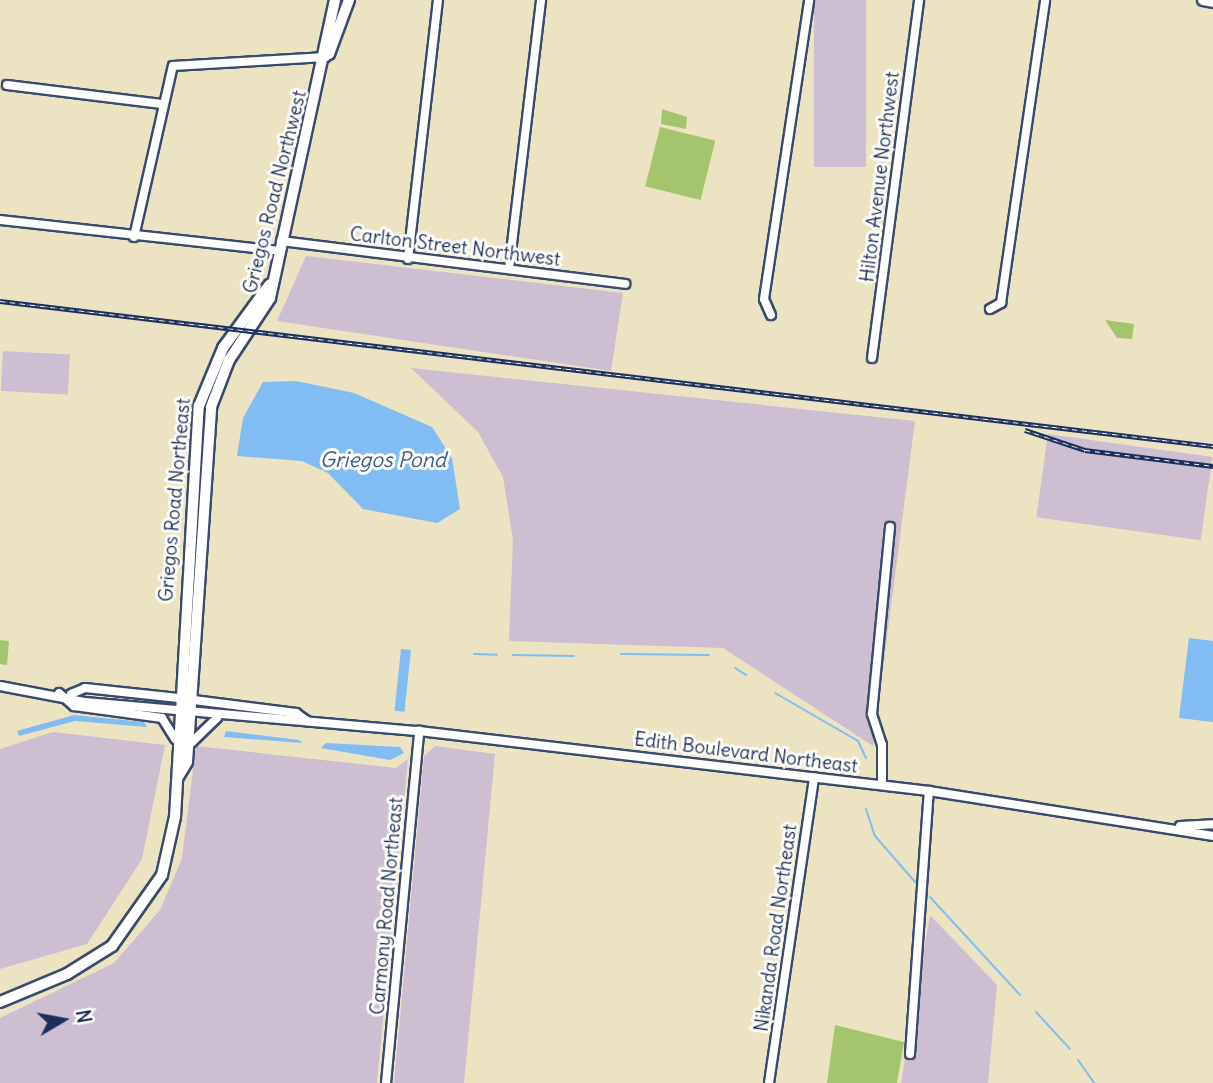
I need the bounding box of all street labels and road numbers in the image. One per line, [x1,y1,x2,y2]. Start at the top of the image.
street label: Hilton Avenue Northwest [856,70,904,284]
street label: Griegos Road Northwest [239,88,311,296]
street label: Carlton Street Northwest [348,223,562,271]
street label: Griegos Road Northeast [155,397,195,603]
street label: Edith Boulevard Northeast [633,728,859,778]
street label: Carmony Road Northeast [366,796,408,1016]
street label: Nikanda Road Northeast [750,823,802,1033]

